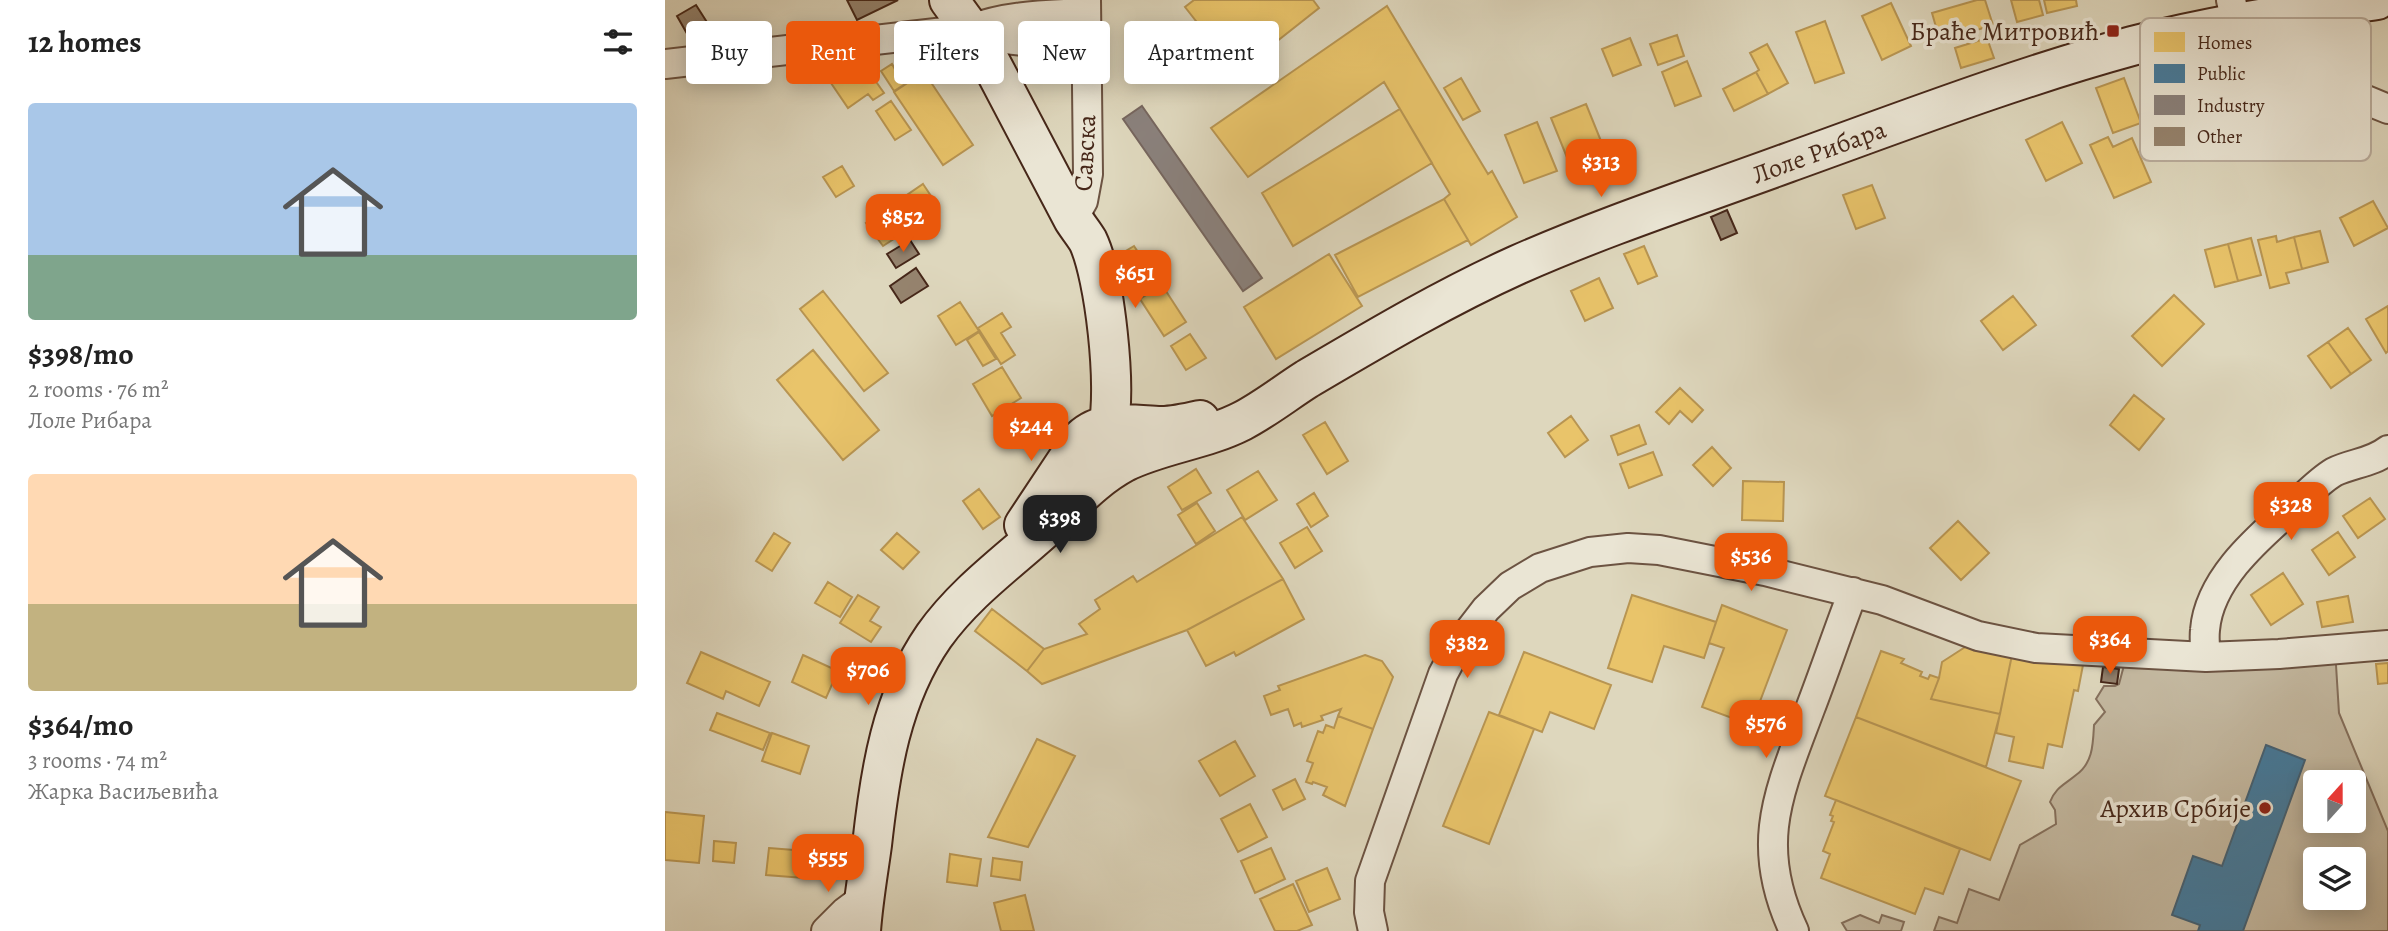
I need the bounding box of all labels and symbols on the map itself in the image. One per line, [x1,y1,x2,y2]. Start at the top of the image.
place label: Браће Митровић [1910,14,2099,49]
legend [2140,18,2371,161]
marker: Браће Митровић [2105,23,2121,39]
text: Homes [2197,30,2252,56]
text: Public [2197,61,2245,87]
text: Industry [2197,93,2265,119]
street label: Лоле Рибара [1747,112,1891,192]
street label: Савска [1066,114,1104,192]
text: Other [2197,124,2242,150]
pin: $313 [1560,140,1642,199]
pin: $852 [862,194,944,254]
pin: $651 [1094,250,1176,310]
pin: $244 [990,404,1072,463]
pin: $328 [2250,482,2332,542]
pin: $398 [1019,496,1101,555]
pin: $536 [1710,534,1792,593]
pin: $364 [2069,616,2151,676]
pin: $382 [1426,620,1508,680]
pin: $706 [827,648,909,707]
pin: $576 [1725,700,1807,760]
north arrow [2303,770,2366,833]
place label: Архив Србије [2099,791,2251,826]
marker: Архив Србије [2257,800,2273,816]
pin: $555 [787,834,869,894]

